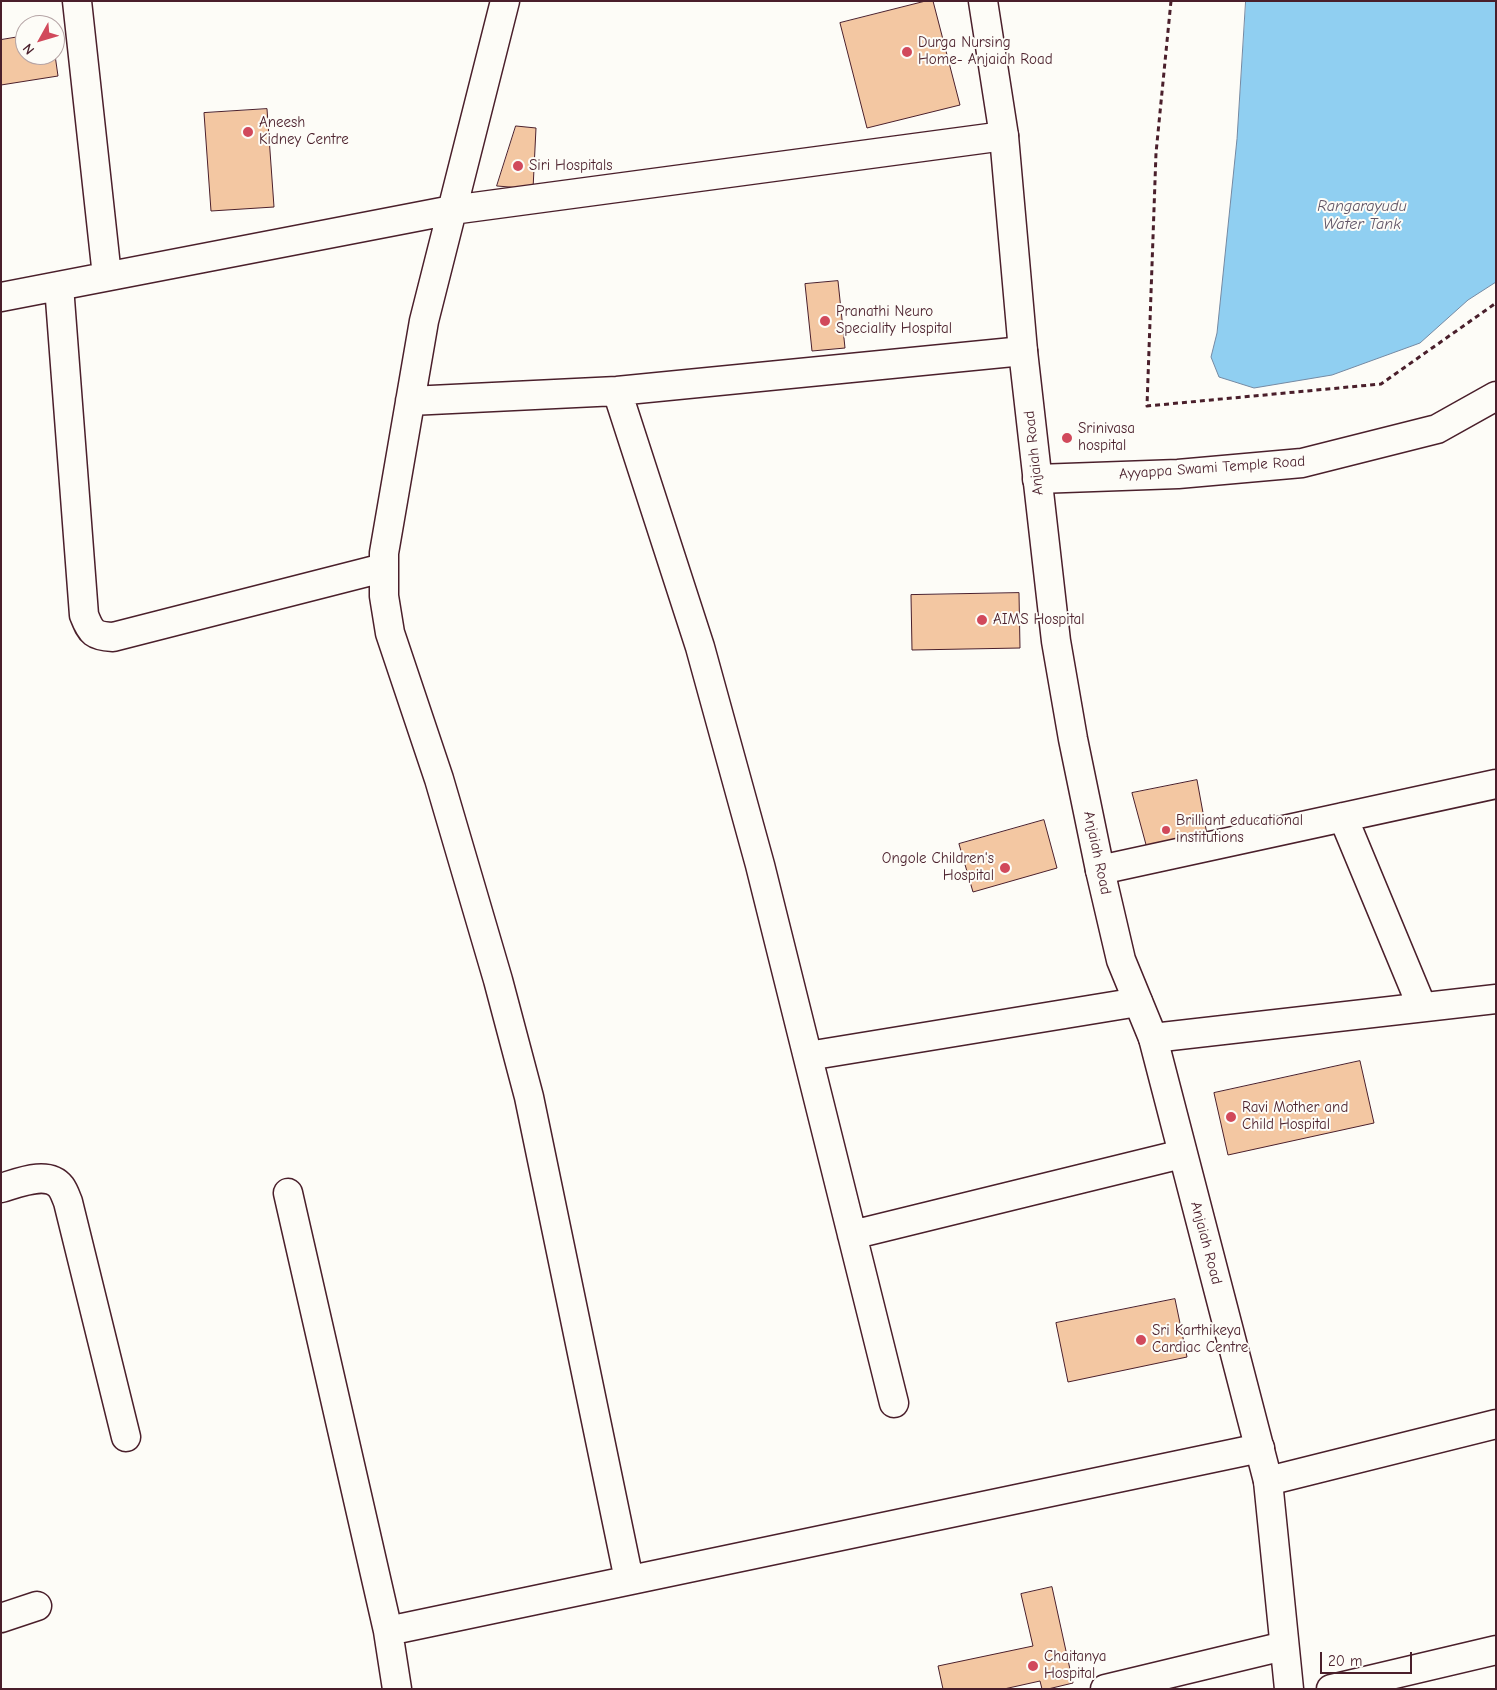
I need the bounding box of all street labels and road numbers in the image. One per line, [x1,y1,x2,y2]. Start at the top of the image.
street label: Anjaiah Road [1021,410,1047,496]
street label: Ayyappa Swami Temple Road [1118,453,1306,483]
street label: Anjaiah Road [1079,810,1115,896]
street label: Anjaiah Road [1186,1200,1226,1286]

